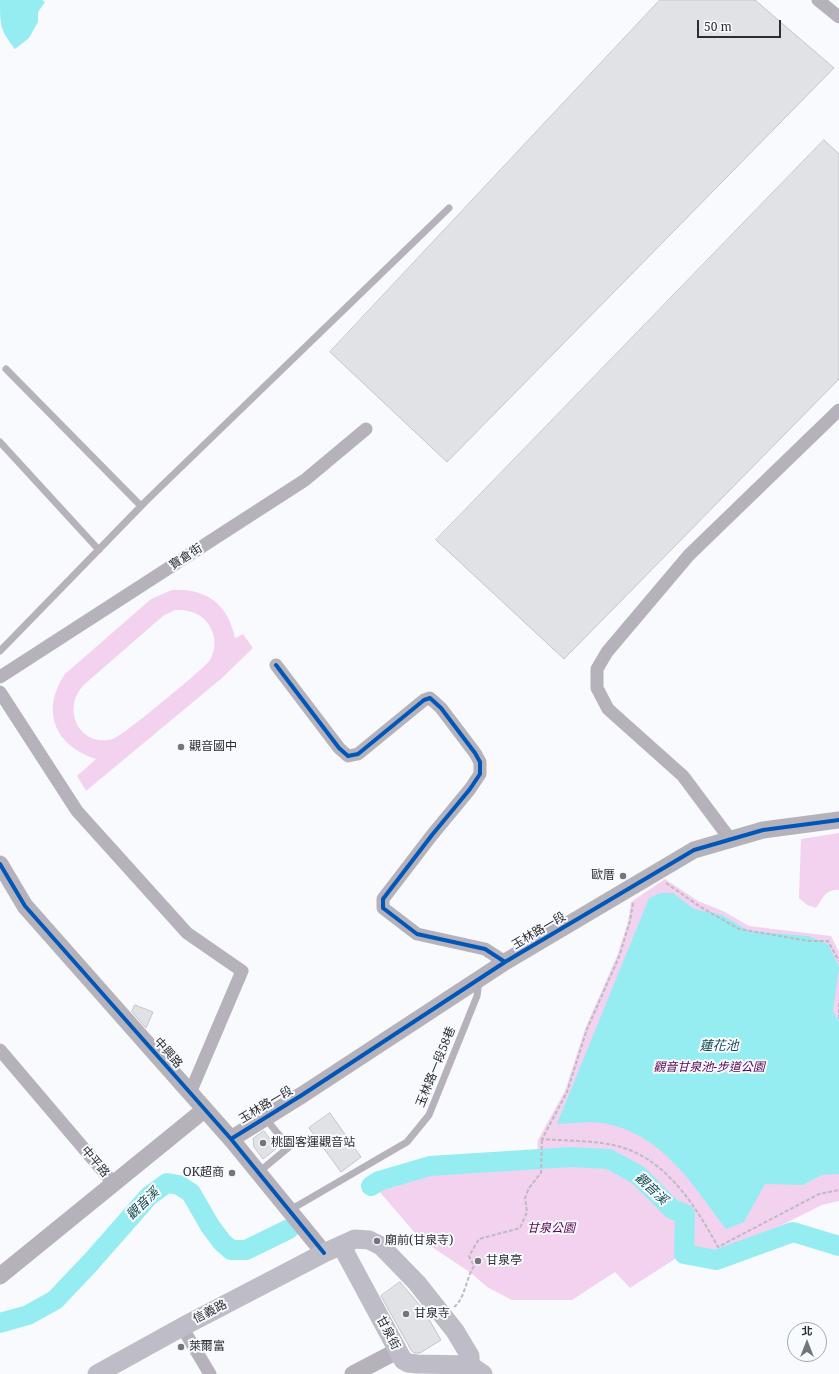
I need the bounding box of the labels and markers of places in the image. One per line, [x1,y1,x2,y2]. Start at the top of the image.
place label: 觀音國中 [189,740,237,754]
marker: 觀音國中 [176,742,186,752]
place label: 歐厝 [591,869,615,883]
marker: 歐厝 [618,871,628,881]
place label: 桃園客運觀音站 [271,1136,355,1150]
marker: 桃園客運觀音站 [258,1138,268,1148]
place label: OK超商 [183,1166,224,1180]
marker: OK超商 [227,1168,237,1178]
place label: 廟前(甘泉寺) [385,1234,453,1248]
marker: 廟前(甘泉寺) [372,1236,382,1246]
place label: 甘泉亭 [486,1254,522,1268]
marker: 甘泉亭 [473,1256,483,1266]
place label: 甘泉寺 [414,1307,450,1321]
marker: 甘泉寺 [401,1309,411,1319]
place label: 萊爾富 [189,1340,225,1354]
marker: 萊爾富 [176,1342,186,1352]

